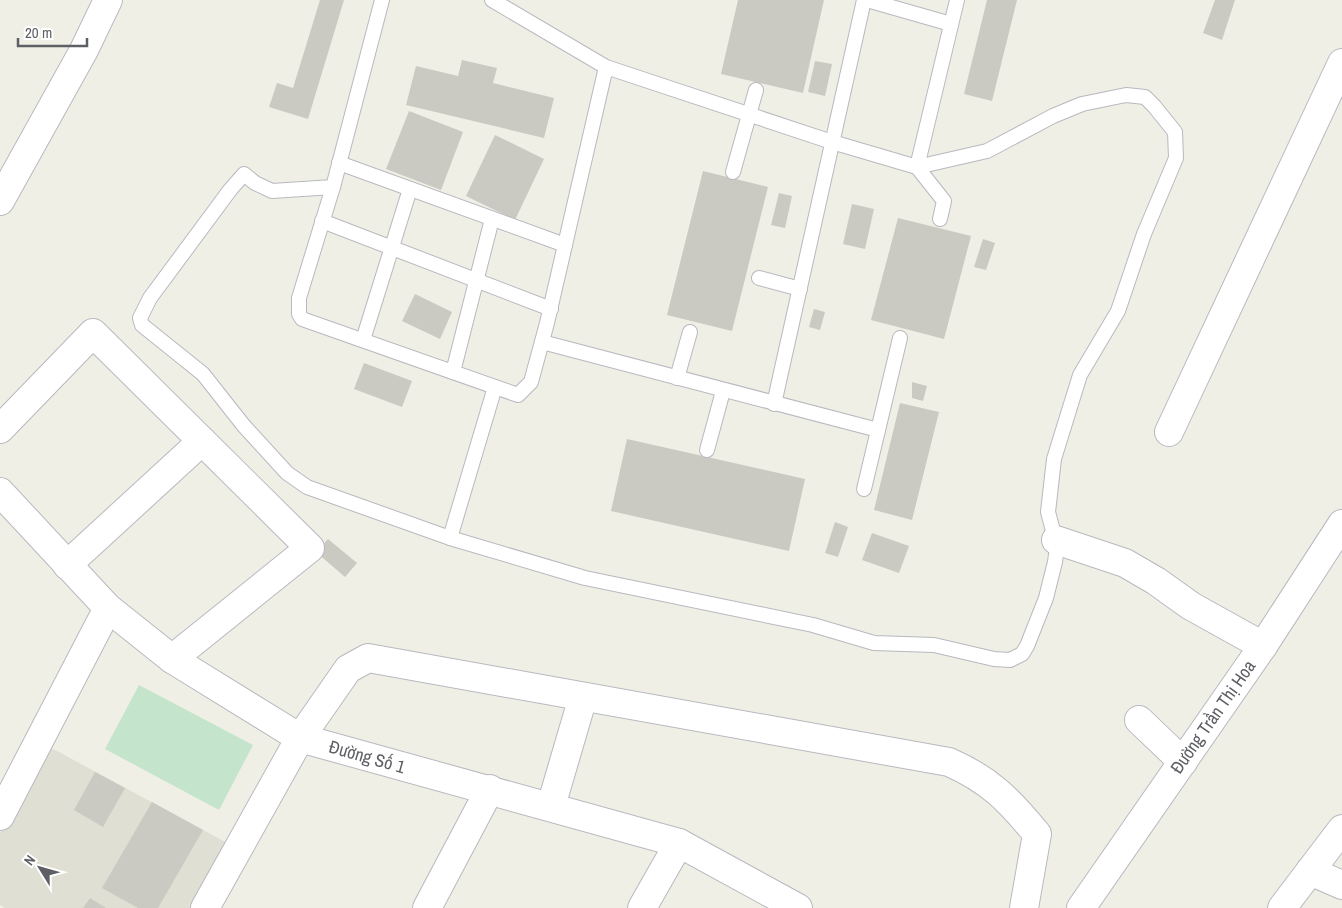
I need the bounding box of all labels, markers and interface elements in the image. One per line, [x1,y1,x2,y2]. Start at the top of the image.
scale bar [18,15,86,47]
text: 20 m [25,22,52,43]
street label: Đường Trần Thị Hoa [1164,655,1261,779]
street label: Đường Số 1 [326,734,409,779]
north arrow [15,843,65,893]
text: N [20,851,39,869]

